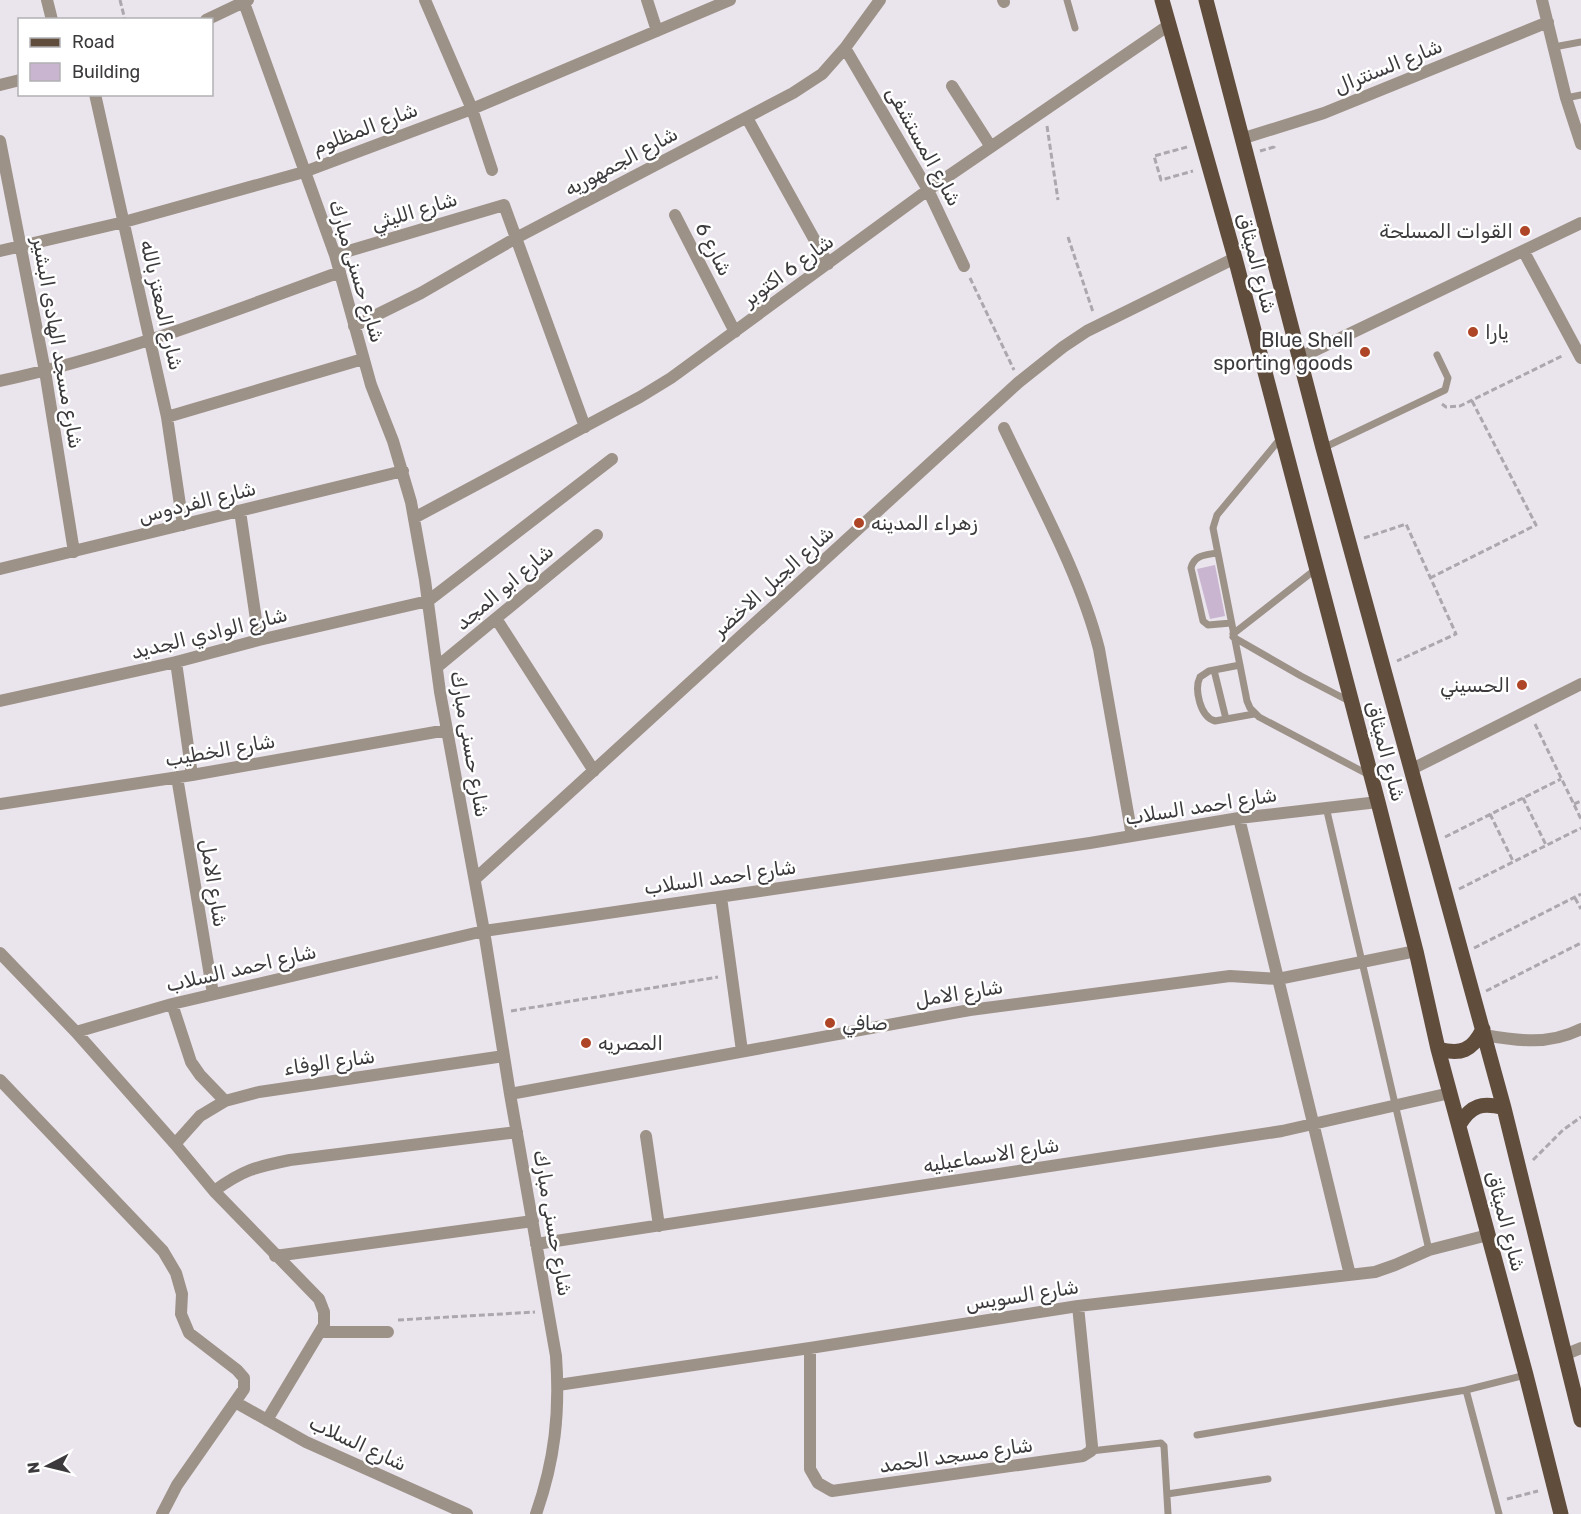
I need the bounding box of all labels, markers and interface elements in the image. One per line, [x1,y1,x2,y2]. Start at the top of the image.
legend [18,18,213,96]
text: Road [72,31,115,53]
street label: شارع السنترال [1330,33,1446,100]
text: Building [72,61,140,83]
street label: شارع المستشفى [879,82,967,211]
street label: شارع المظلوم [309,97,422,161]
street label: شارع الجمهوريه [560,121,683,203]
street label: شارع الليثي [368,187,461,238]
street label: شارع حسنى مبارك [322,197,390,346]
street label: شارع الميثاق [1230,210,1282,316]
street label: شارع 6 [689,218,738,281]
place label: القوات المسلحة [1379,219,1513,243]
marker: القوات المسلحة [1518,224,1532,238]
street label: شارع 6 اكتوبر [737,229,839,313]
street label: شارع مسجد الهادى البشير [25,234,88,451]
street label: شارع المعتز بالله [133,237,189,373]
place label: يارا [1485,320,1508,344]
marker: يارا [1466,325,1480,339]
place label: Blue Shell sporting goods [1213,328,1353,375]
marker: Blue Shell sporting goods [1358,345,1372,359]
street label: شارع الفردوس [136,476,259,530]
place label: زهراء المدينه [871,511,978,535]
marker: زهراء المدينه [852,516,866,530]
street label: شارع الجبل الاخضر [707,520,840,644]
street label: شارع ابو المجد [450,539,559,637]
street label: شارع الوادي الجديد [128,602,290,666]
street label: شارع حسنى مبارك [443,669,495,819]
place label: الحسيني [1440,673,1510,700]
marker: الحسيني [1515,678,1529,692]
street label: شارع الميثاق [1359,698,1411,804]
street label: شارع الخطيب [163,729,277,773]
street label: شارع احمد السلاب [1123,782,1279,832]
street label: شارع الامل [193,837,233,929]
street label: شارع احمد السلاب [642,854,798,902]
street label: شارع احمد السلاب [164,939,319,999]
street label: شارع الامل [913,974,1005,1014]
place label: صافي [842,1011,888,1038]
marker: صافي [823,1016,837,1030]
place label: المصريه [598,1031,663,1055]
marker: المصريه [579,1036,593,1050]
street label: شارع الوفاء [282,1044,377,1082]
street label: شارع الاسماعيليه [921,1132,1061,1180]
street label: شارع حسنى مبارك [526,1148,578,1298]
street label: شارع الميثاق [1479,1168,1531,1274]
street label: شارع السويس [964,1274,1081,1318]
street label: شارع السلاب [304,1410,411,1478]
street label: شارع مسجد الحمد [878,1432,1035,1480]
north arrow [18,1436,78,1496]
text: N [23,1461,44,1475]

